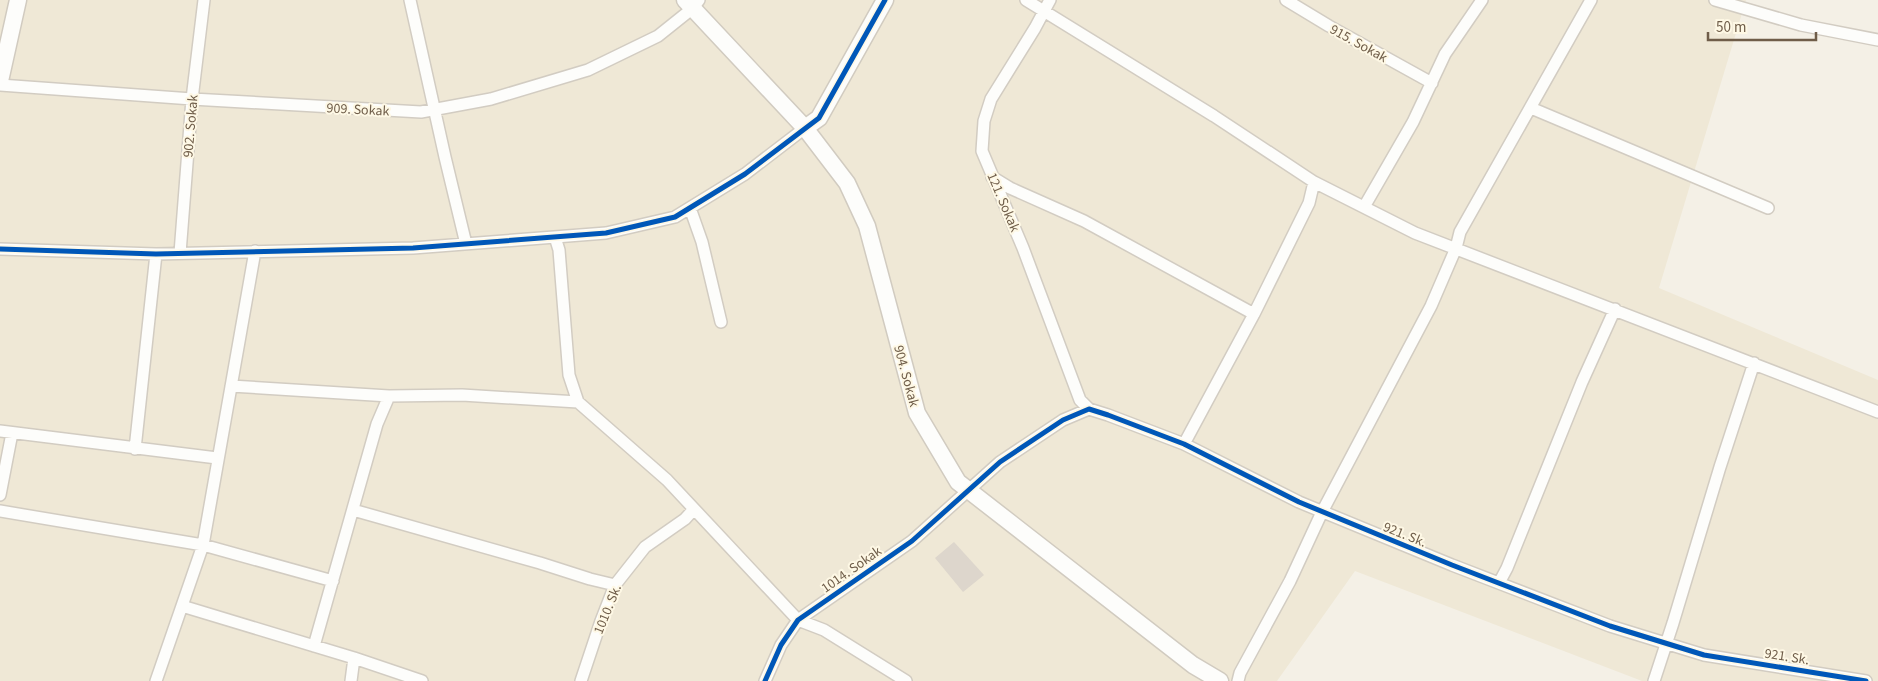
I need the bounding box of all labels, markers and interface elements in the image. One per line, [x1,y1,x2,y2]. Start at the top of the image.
scale bar [1708,10,1816,42]
text: 50 m [1716,17,1746,38]
street label: 915. Sokak [1326,20,1391,68]
street label: 902. Sokak [178,94,204,158]
street label: 909. Sokak [326,98,390,122]
street label: 121. Sokak [982,169,1025,235]
street label: 904. Sokak [888,343,924,409]
street label: 921. Sk. [1380,517,1429,553]
street label: 1014. Sokak [817,542,886,598]
street label: 1010. Sk. [589,581,627,637]
street label: 921. Sk. [1763,644,1811,670]

